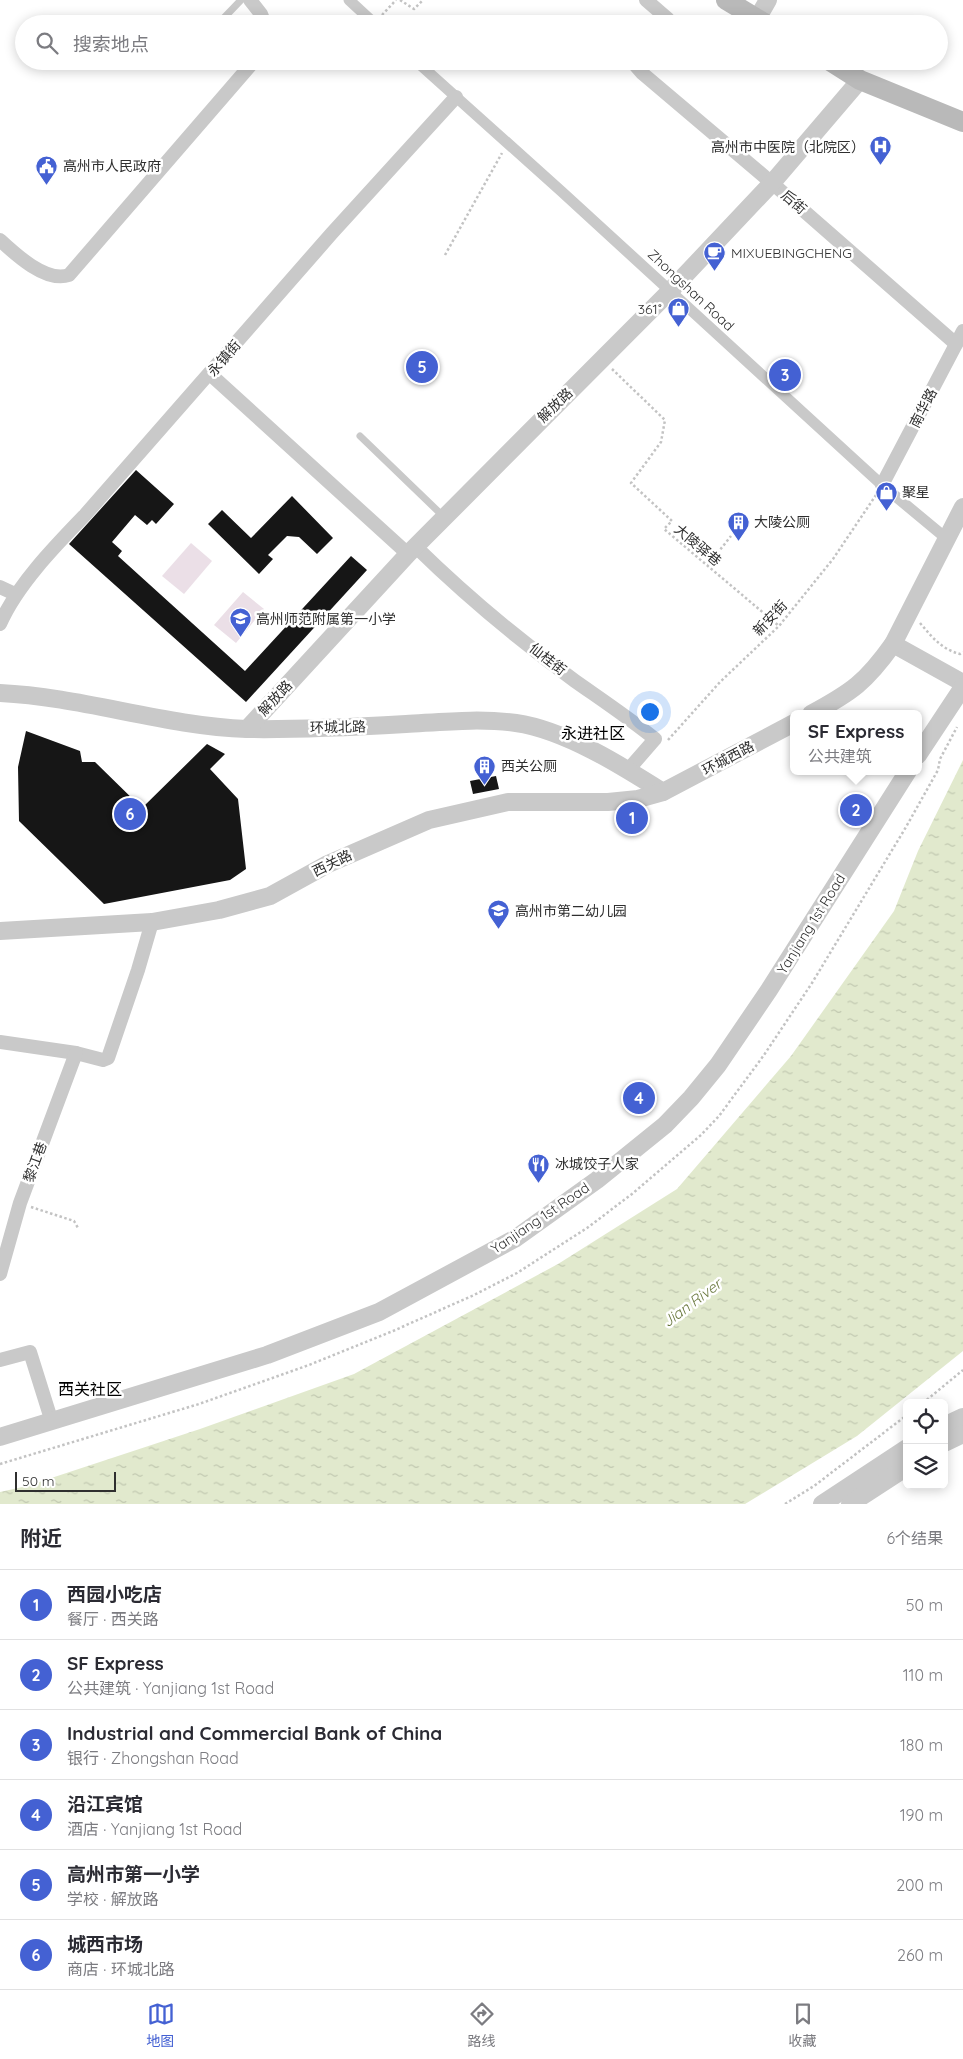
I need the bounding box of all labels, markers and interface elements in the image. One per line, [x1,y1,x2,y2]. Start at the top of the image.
search box [15,15,948,70]
icon: search [33,29,61,57]
text: 搜索地点 [73,32,149,56]
hospital icon: 高州市中医院（北院区） [869,135,893,166]
place label: 高州市中医院（北院区） [711,138,865,156]
public building icon: 高州市人民政府 [35,154,59,185]
place label: 高州市人民政府 [63,157,161,175]
street label: 后街 [778,186,810,218]
cafe icon: MIXUEBINGCHENG [703,241,727,272]
place label: MIXUEBINGCHENG [731,244,852,262]
street label: Zhongshan Road [644,245,738,335]
shop icon: 361˚ [666,297,690,328]
place label: 361˚ [638,300,662,318]
street label: 永镇街 [203,336,245,380]
pin: 5 [406,348,438,386]
pin: 3 [769,356,801,394]
street label: 解放路 [534,384,576,426]
street label: 南华路 [905,385,941,431]
shop icon: 聚星 [874,480,898,511]
place label: 聚星 [902,483,930,501]
building icon: 大陵公厕 [726,510,750,541]
place label: 大陵公厕 [754,513,810,531]
street label: 大陵驿巷 [671,520,725,570]
street label: 新安街 [749,597,791,639]
school or university icon: 高州师范附属第一小学 [228,607,252,638]
place label: 高州师范附属第一小学 [256,610,396,628]
street label: 仙桂街 [526,639,570,679]
street label: 解放路 [254,677,296,719]
your location [637,699,663,725]
popup [790,710,922,775]
street label: 环城北路 [310,718,366,736]
text: SF Express [808,719,904,743]
district label: 永进社区 [561,723,625,743]
street label: 环城西路 [699,737,757,779]
text: 公共建筑 [808,746,872,766]
building icon: 西关公厕 [473,754,497,785]
place label: 西关公厕 [501,757,557,775]
pin: 2 [840,791,872,829]
pin: 6 [114,795,146,833]
pin: 1 [616,799,648,837]
street label: 西关路 [309,846,355,880]
street label: Yanjiang 1st Road [773,871,849,977]
school or university icon: 高州市第二幼儿园 [487,899,511,930]
place label: 高州市第二幼儿园 [515,902,627,920]
pin: 4 [623,1079,655,1117]
street label: 黎江巷 [19,1139,51,1185]
restaurant icon: 冰城饺子人家 [527,1152,551,1183]
place label: 冰城饺子人家 [555,1155,639,1173]
street label: Yanjiang 1st Road [487,1178,593,1258]
water label: Jian River [658,1273,727,1331]
district label: 西关社区 [58,1379,122,1399]
map controls [903,1399,948,1489]
button: locate [903,1399,948,1444]
button: layers [903,1444,948,1489]
scale bar [15,1469,116,1492]
text: 50 m [22,1472,55,1490]
text: 附近 [20,1525,62,1551]
text: 6个结果 [886,1528,943,1548]
text: 西园小吃店 [67,1582,162,1606]
text: 1 [33,1595,39,1615]
text: 50 m [906,1595,943,1615]
text: 餐厅 · 西关路 [67,1609,159,1629]
text: SF Express [67,1651,164,1675]
text: 2 [31,1665,41,1685]
text: 110 m [903,1665,943,1685]
text: 公共建筑 · Yanjiang 1st Road [67,1678,274,1698]
text: Industrial and Commercial Bank of China [67,1721,442,1745]
text: 3 [32,1735,40,1755]
text: 180 m [900,1735,943,1755]
text: 银行 · Zhongshan Road [67,1748,239,1768]
text: 沿江宾馆 [67,1792,143,1816]
text: 4 [31,1805,41,1825]
text: 190 m [900,1805,943,1825]
text: 酒店 · Yanjiang 1st Road [67,1819,242,1839]
text: 高州市第一小学 [67,1862,200,1886]
text: 5 [31,1875,41,1895]
text: 200 m [896,1875,943,1895]
text: 学校 · 解放路 [67,1889,159,1909]
text: 城西市场 [67,1932,143,1956]
text: 6 [32,1945,40,1965]
text: 260 m [897,1945,943,1965]
text: 商店 · 环城北路 [67,1959,175,1979]
tab: 地图 [147,2000,175,2050]
tab: 路线 [468,2000,496,2050]
tab: 收藏 [789,2000,817,2050]

